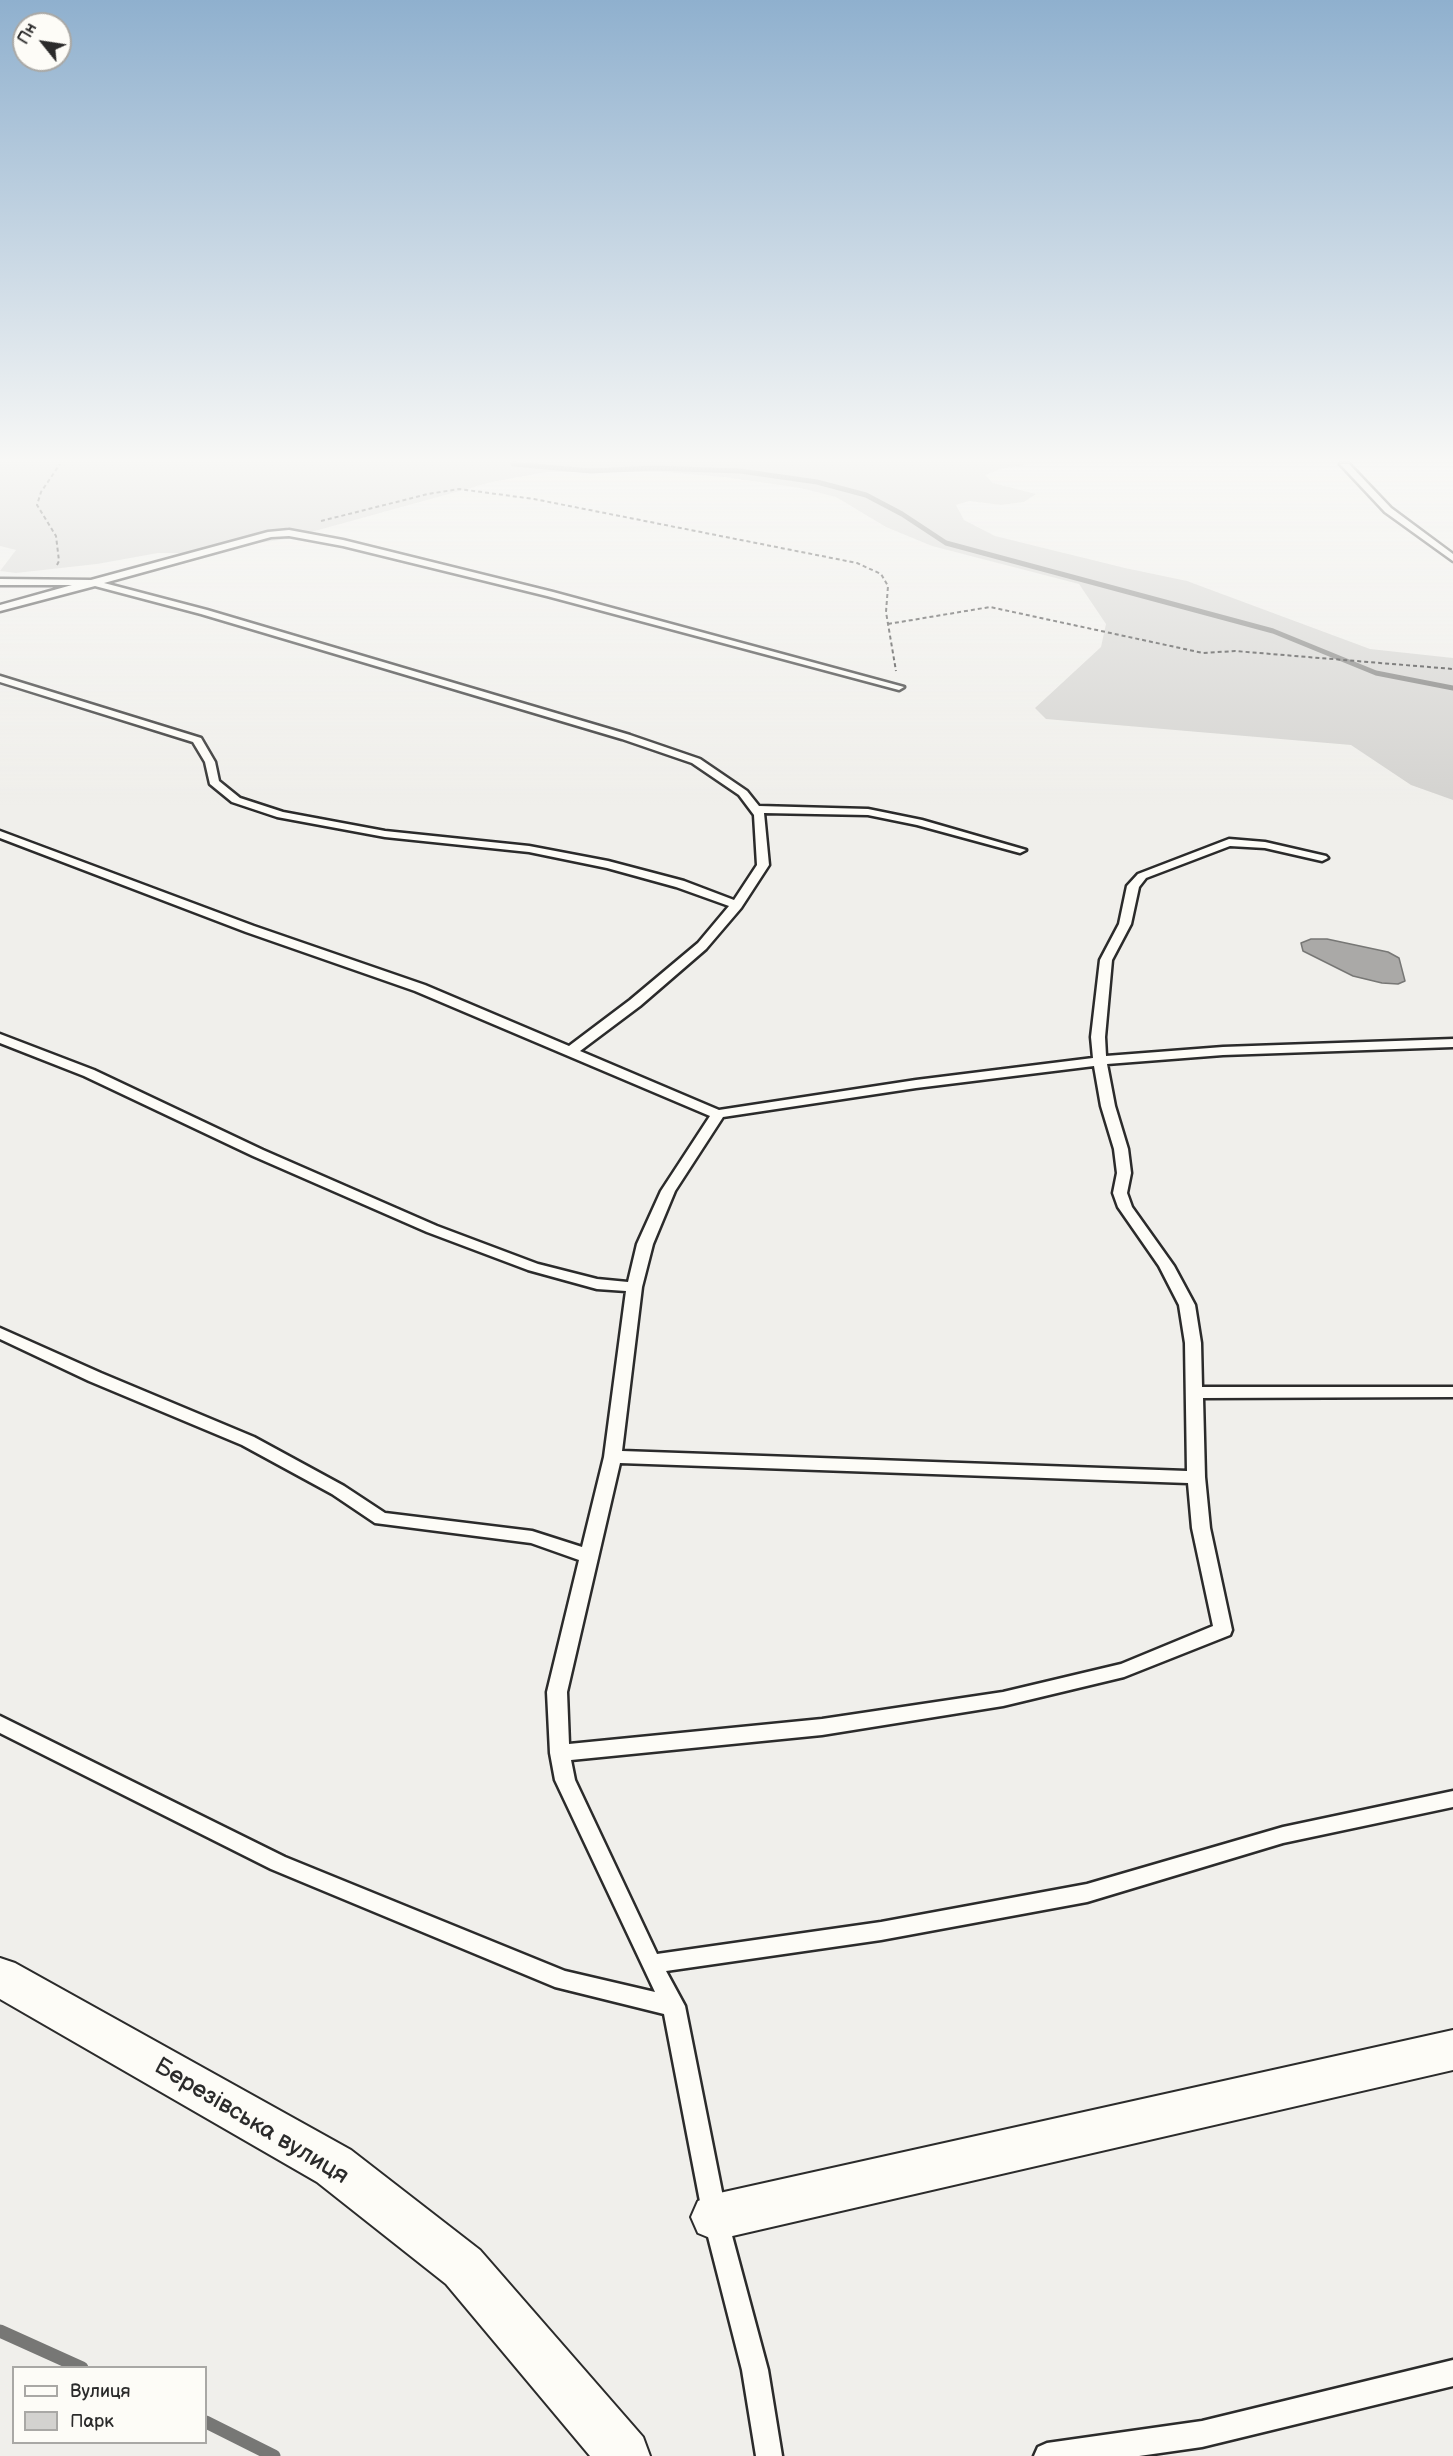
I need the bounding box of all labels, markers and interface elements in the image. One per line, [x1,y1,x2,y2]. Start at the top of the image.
north arrow [12,12,72,72]
text: Пн [14,20,41,48]
street label: Березівська вулиця [149,2053,353,2191]
legend [12,2366,207,2444]
text: Вулиця [70,2381,131,2402]
text: Парк [70,2411,114,2432]

